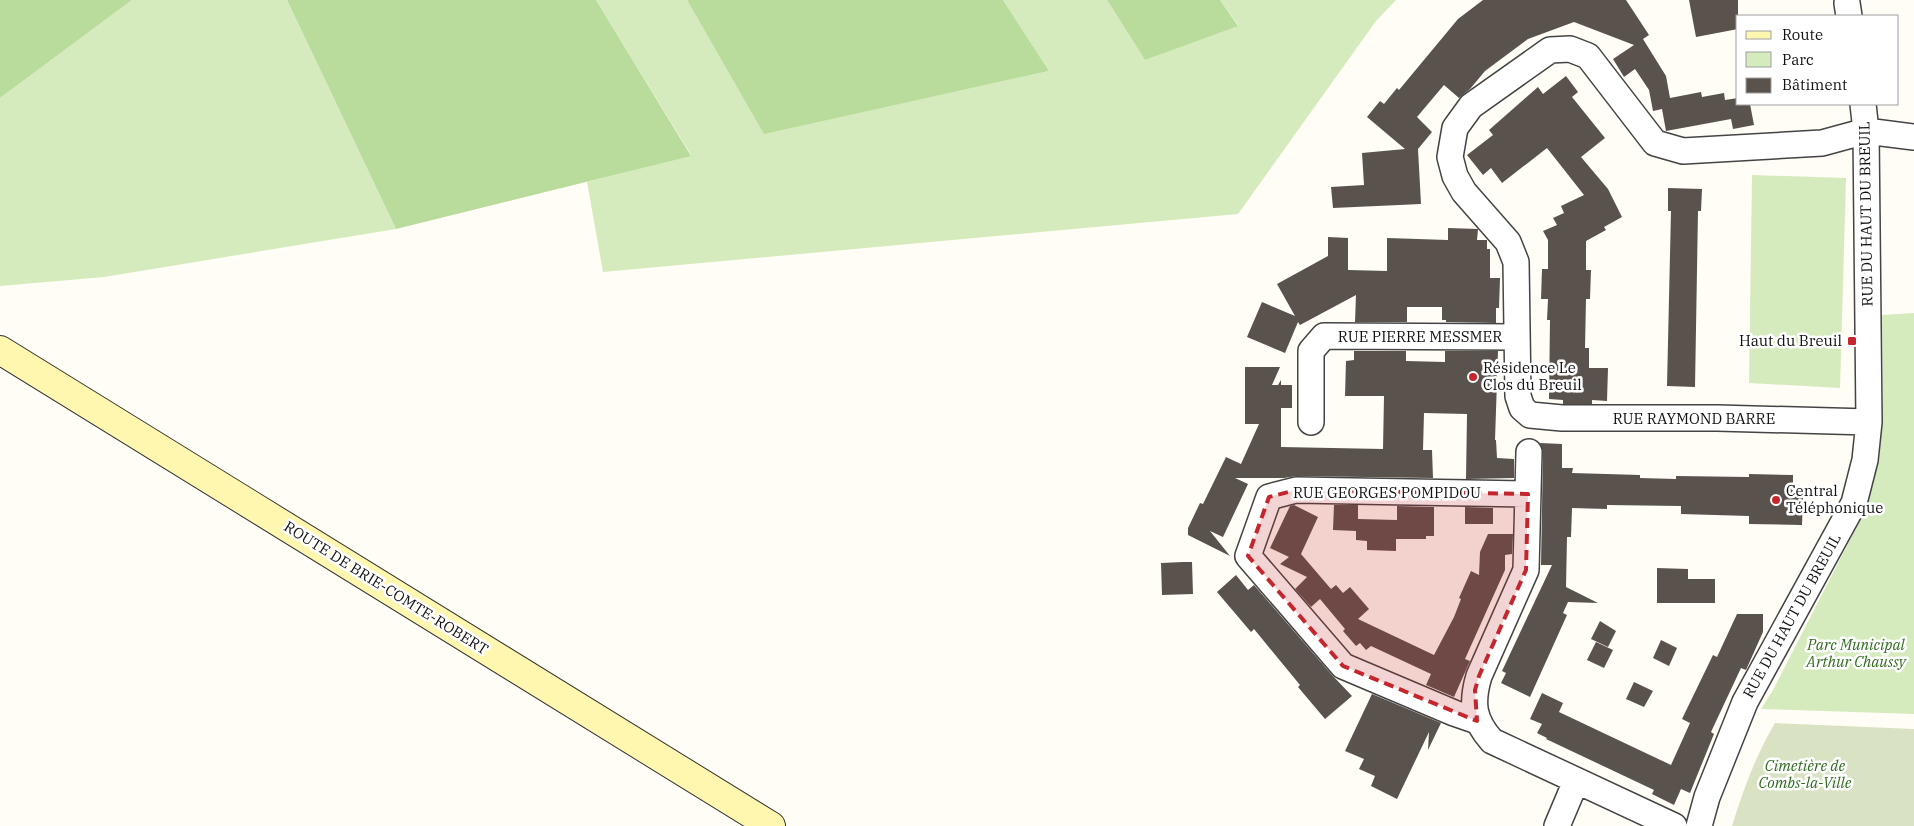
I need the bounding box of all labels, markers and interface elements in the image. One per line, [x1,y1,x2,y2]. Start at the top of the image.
legend [1736,15,1899,105]
text: Route [1782,25,1823,44]
text: Parc [1782,50,1814,69]
text: Bâtiment [1782,75,1847,94]
street label: RUE DU HAUT DU BREUIL [1854,121,1877,307]
street label: RUE PIERRE MESSMER [1338,327,1502,346]
place label: Haut du Breuil [1739,331,1842,350]
marker: Haut du Breuil [1846,335,1858,347]
place label: Résidence Le Clos du Breuil [1483,358,1582,394]
marker: Résidence Le Clos du Breuil [1467,371,1479,383]
street label: RUE RAYMOND BARRE [1613,409,1775,428]
place label: Central Téléphonique [1786,481,1883,517]
street label: RUE GEORGES POMPIDOU [1293,483,1481,502]
marker: Central Téléphonique [1770,494,1782,506]
street label: ROUTE DE BRIE-COMTE-ROBERT [281,517,492,659]
street label: RUE DU HAUT DU BREUIL [1738,530,1845,701]
park label: Parc Municipal Arthur Chaussy [1805,635,1907,671]
park label: Cimetière de Combs-la-Ville [1759,756,1852,792]

